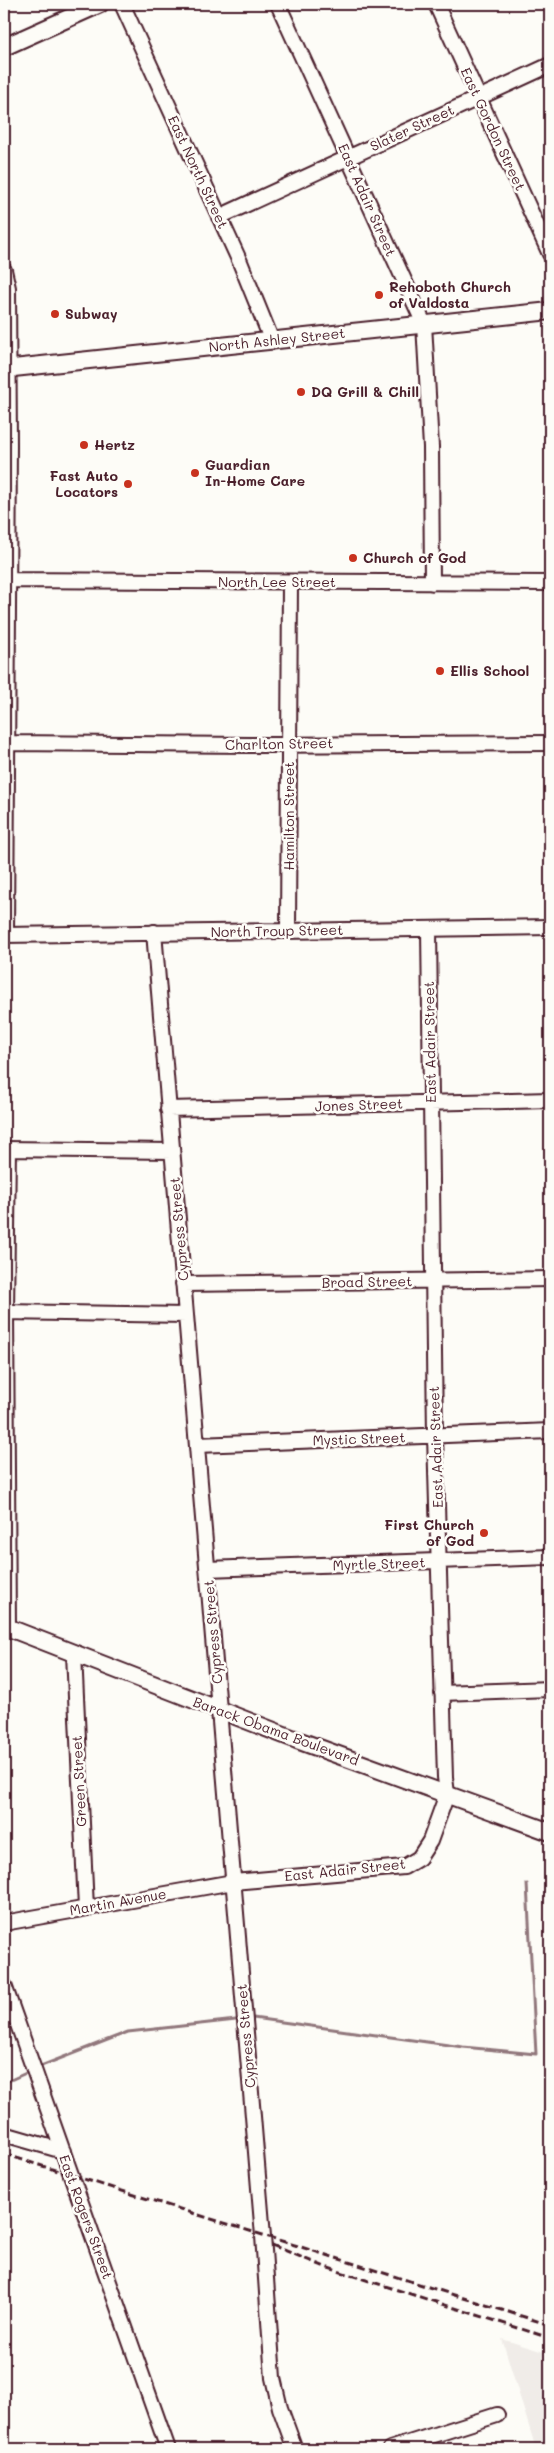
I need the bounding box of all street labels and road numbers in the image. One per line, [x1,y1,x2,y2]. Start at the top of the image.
street label: East Gordon Street [457,64,530,193]
street label: Slater Street [367,100,457,155]
street label: East North Street [164,112,233,232]
street label: East Adair Street [334,140,401,259]
street label: North Ashley Street [208,323,346,356]
street label: North Lee Street [218,572,336,591]
street label: Charlton Street [225,733,333,754]
street label: Hamilton Street [279,762,298,870]
street label: North Troup Street [210,920,343,941]
street label: East Adair Street [419,981,440,1103]
street label: Jones Street [315,1093,403,1116]
street label: Cypress Street [164,1176,193,1282]
street label: Broad Street [321,1271,412,1292]
street label: East Adair Street [424,1386,447,1508]
street label: Mystic Street [312,1427,406,1450]
street label: Myrtle Street [332,1552,426,1575]
street label: Cypress Street [198,1579,227,1685]
street label: Barack Obama Boulevard [191,1692,362,1769]
street label: Green Street [67,1735,90,1827]
street label: East Adair Street [283,1854,407,1885]
street label: Martin Avenue [68,1884,168,1919]
street label: Cypress Street [231,1983,260,2089]
street label: East Rogers Street [55,2152,118,2282]

